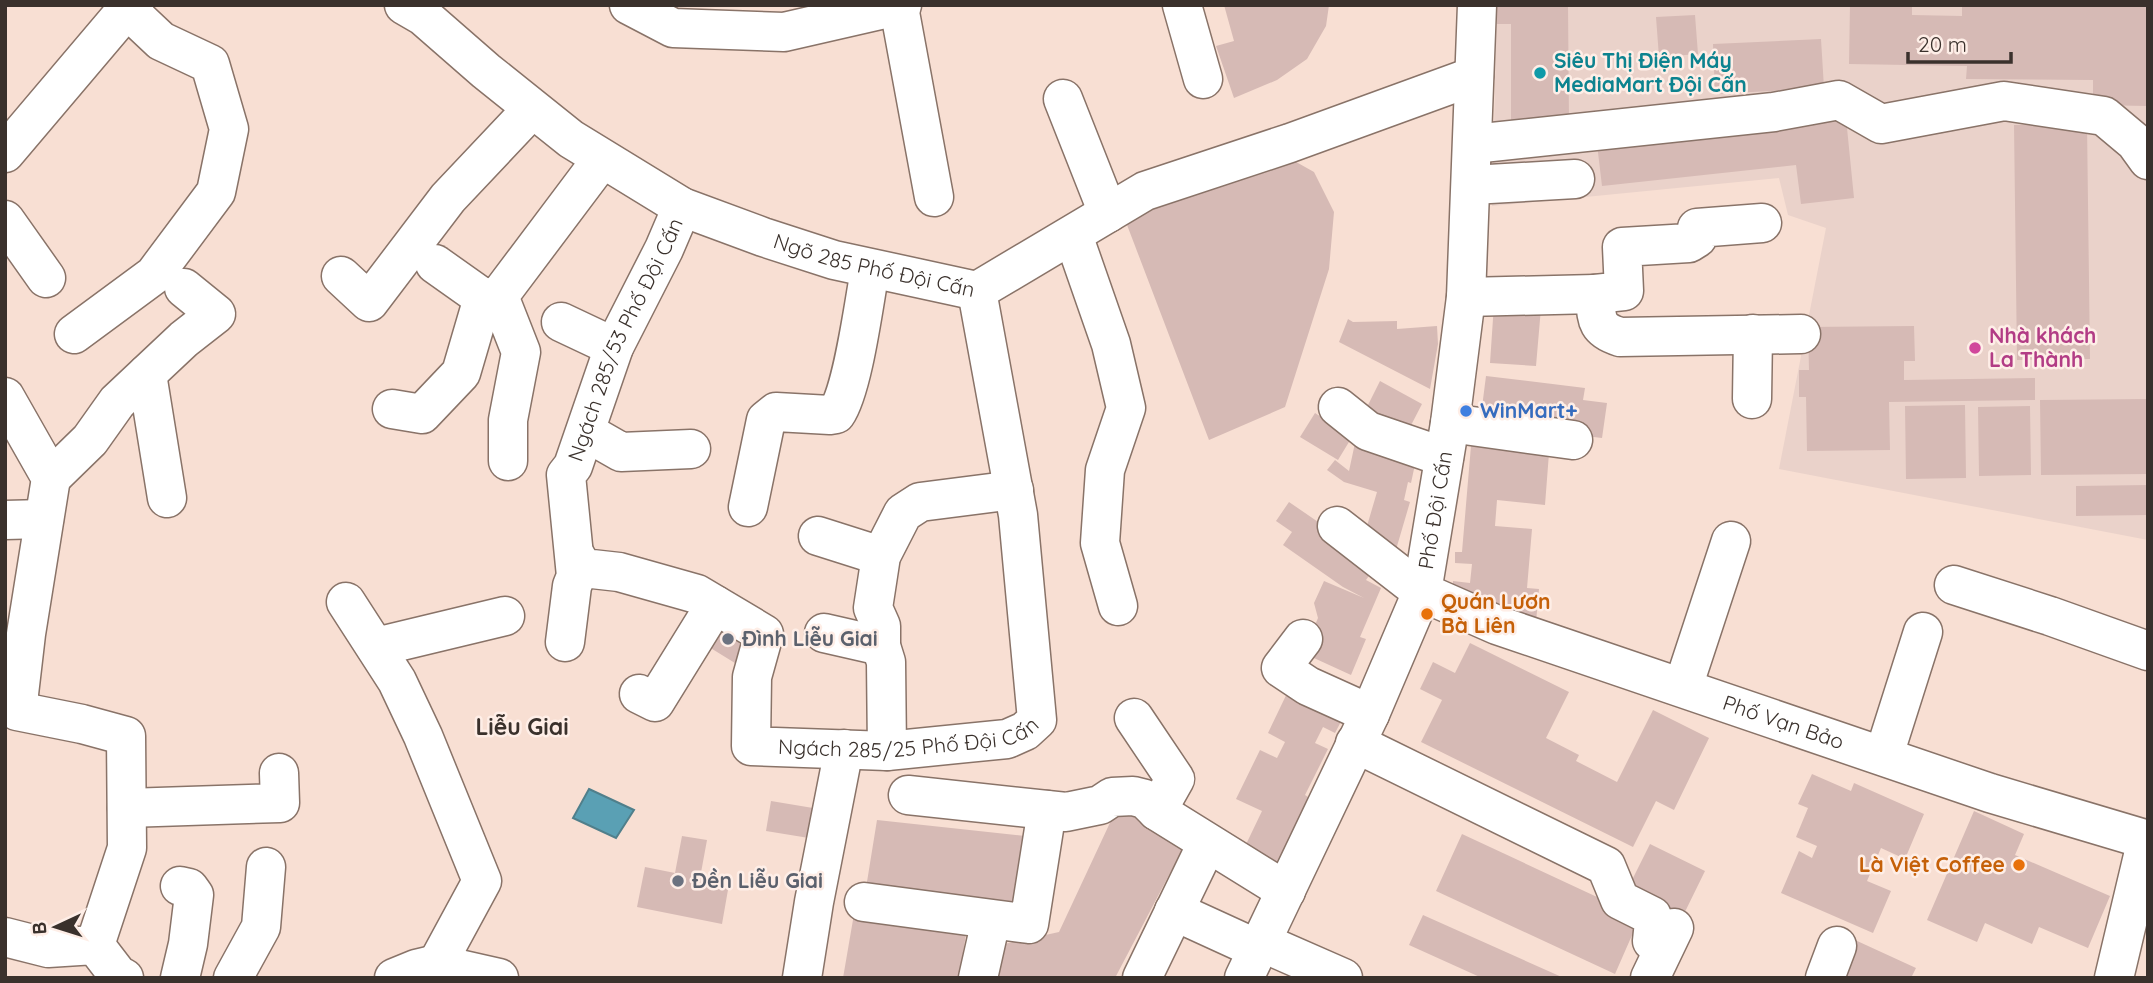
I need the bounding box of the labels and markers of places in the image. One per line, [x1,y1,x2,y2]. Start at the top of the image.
place label: Siêu Thị Điện Máy MediaMart Đội Cấn [1554,47,1747,97]
marker: Siêu Thị Điện Máy MediaMart Đội Cấn [1532,65,1548,81]
place label: Nhà khách La Thành [1989,322,2096,372]
marker: Nhà khách La Thành [1967,340,1983,356]
place label: WinMart+ [1480,397,1578,423]
marker: WinMart+ [1458,403,1474,419]
place label: Quán Lươn Bà Liên [1441,588,1551,638]
marker: Quán Lươn Bà Liên [1419,606,1435,622]
place label: Đình Liễu Giai [741,625,878,651]
marker: Đình Liễu Giai [720,631,736,647]
place label: Là Việt Coffee [1859,851,2005,877]
marker: Là Việt Coffee [2011,857,2027,873]
place label: Đền Liễu Giai [691,867,823,893]
marker: Đền Liễu Giai [670,873,686,889]

